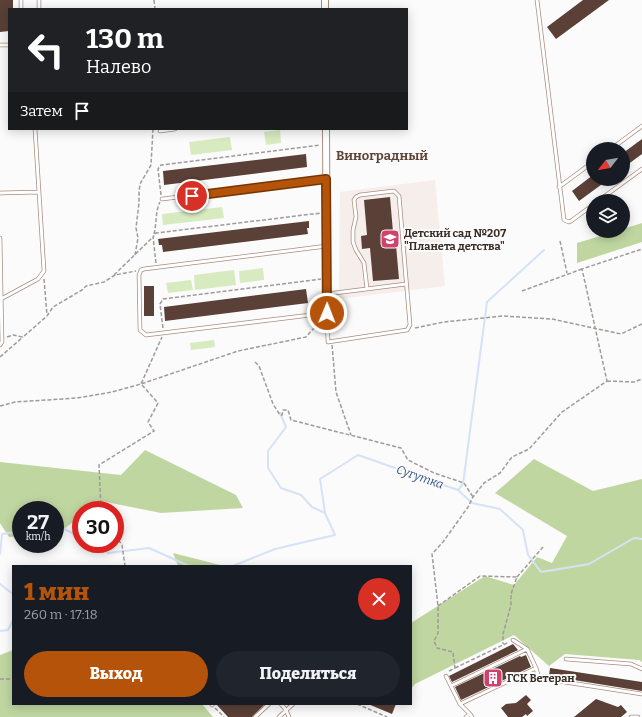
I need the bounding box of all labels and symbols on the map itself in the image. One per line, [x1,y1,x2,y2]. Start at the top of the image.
north arrow [586,142,630,186]
district label: Виноградный [336,148,428,163]
pin [175,179,209,213]
place label: Детский сад №207 "Планета детства" [404,227,506,253]
school or university icon: Детский сад №207 "Планета детства" [379,228,401,250]
position arrow [306,292,348,334]
water label: Сугутка [394,462,446,492]
speed limit sign: 30 [72,501,124,553]
building icon: ГСК Ветеран [482,667,504,689]
place label: ГСК Ветеран [507,672,575,685]

